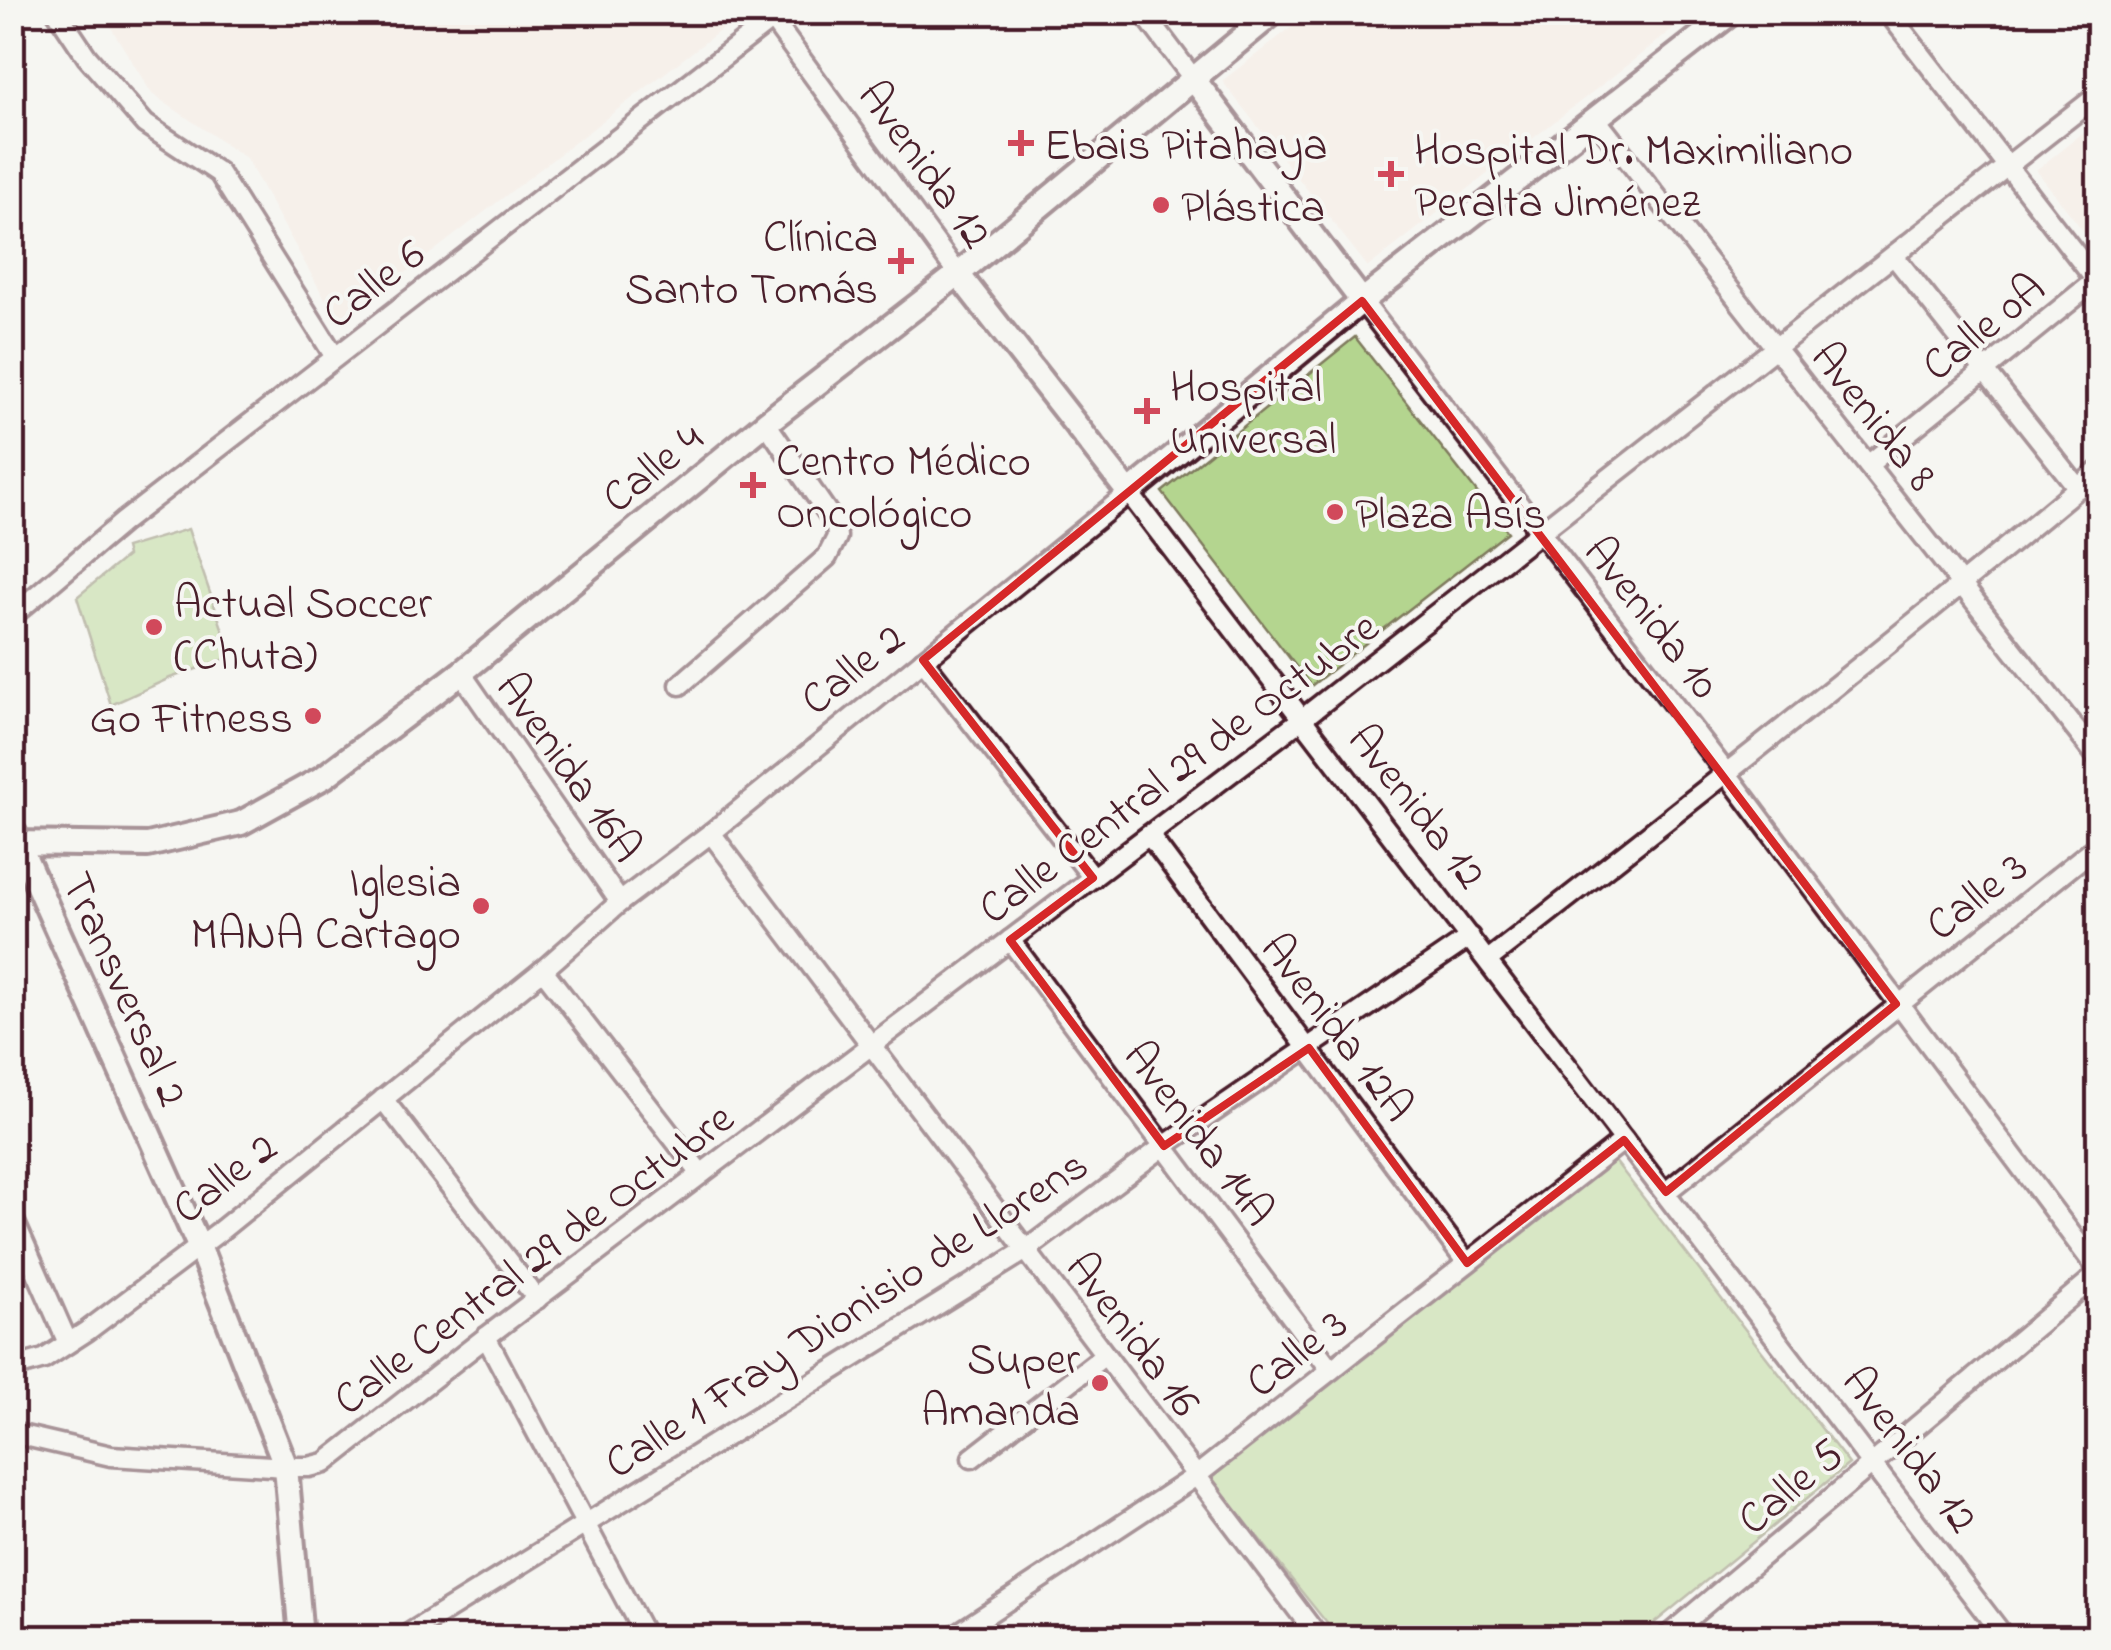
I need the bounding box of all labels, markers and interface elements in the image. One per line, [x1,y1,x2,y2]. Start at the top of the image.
street label: Avenida 12 [839,68,1007,264]
place label: Ebais Pitahaya [1044,115,1327,181]
place label: Hospital Dr. Maximiliano Peralta Jiménez [1414,120,1853,238]
marker: Ebais Pitahaya [1008,130,1034,156]
marker: Hospital Dr. Maximiliano Peralta Jiménez [1378,161,1404,187]
place label: Plástica [1181,177,1325,243]
marker: Plástica [1150,194,1172,216]
place label: Clínica Santo Tomás [625,207,878,325]
street label: Calle 6 [309,224,441,347]
marker: Clínica Santo Tomás [888,248,914,274]
street label: Calle 0A [1909,258,2061,399]
street label: Avenida 8 [1792,329,1952,507]
place label: Hospital Universal [1170,357,1336,475]
marker: Hospital Universal [1134,398,1160,424]
street label: Calle 4 [589,408,719,531]
place label: Centro Médico Oncológico [776,431,1031,550]
marker: Centro Médico Oncológico [740,472,766,498]
place label: Plaza Asís [1355,484,1546,550]
marker: Plaza Asís [1324,501,1346,523]
street label: Avenida 10 [1565,523,1735,715]
place label: Actual Soccer (Chuta) [174,573,432,691]
street label: Calle Central 29 de Octubre [966,597,1395,943]
street label: Calle 2 [788,608,921,734]
marker: Actual Soccer (Chuta) [143,616,165,638]
street label: Avenida 16A [477,660,657,878]
place label: Go Fitness [90,688,293,754]
marker: Go Fitness [302,705,324,727]
street label: Avenida 12 [1329,711,1501,905]
street label: Calle 3 [1913,837,2043,959]
place label: Iglesia MANA Cartago [191,852,461,971]
street label: Transversal 2 [41,862,203,1118]
marker: Iglesia MANA Cartago [470,895,492,917]
street label: Avenida 12A [1242,920,1428,1138]
street label: Avenida 14A [1105,1028,1289,1242]
street label: Calle Central 29 de Octubre [321,1088,750,1434]
street label: Calle 2 [159,1118,293,1242]
street label: Calle 1 Fray Dionisio de Llorens [593,1135,1103,1498]
street label: Avenida 16 [1047,1240,1215,1432]
street label: Calle 3 [1233,1294,1363,1416]
place label: Super Amanda [921,1329,1080,1447]
street label: Avenida 12 [1823,1354,1993,1548]
marker: Super Amanda [1089,1372,1111,1394]
street label: Calle 5 [1725,1425,1860,1553]

